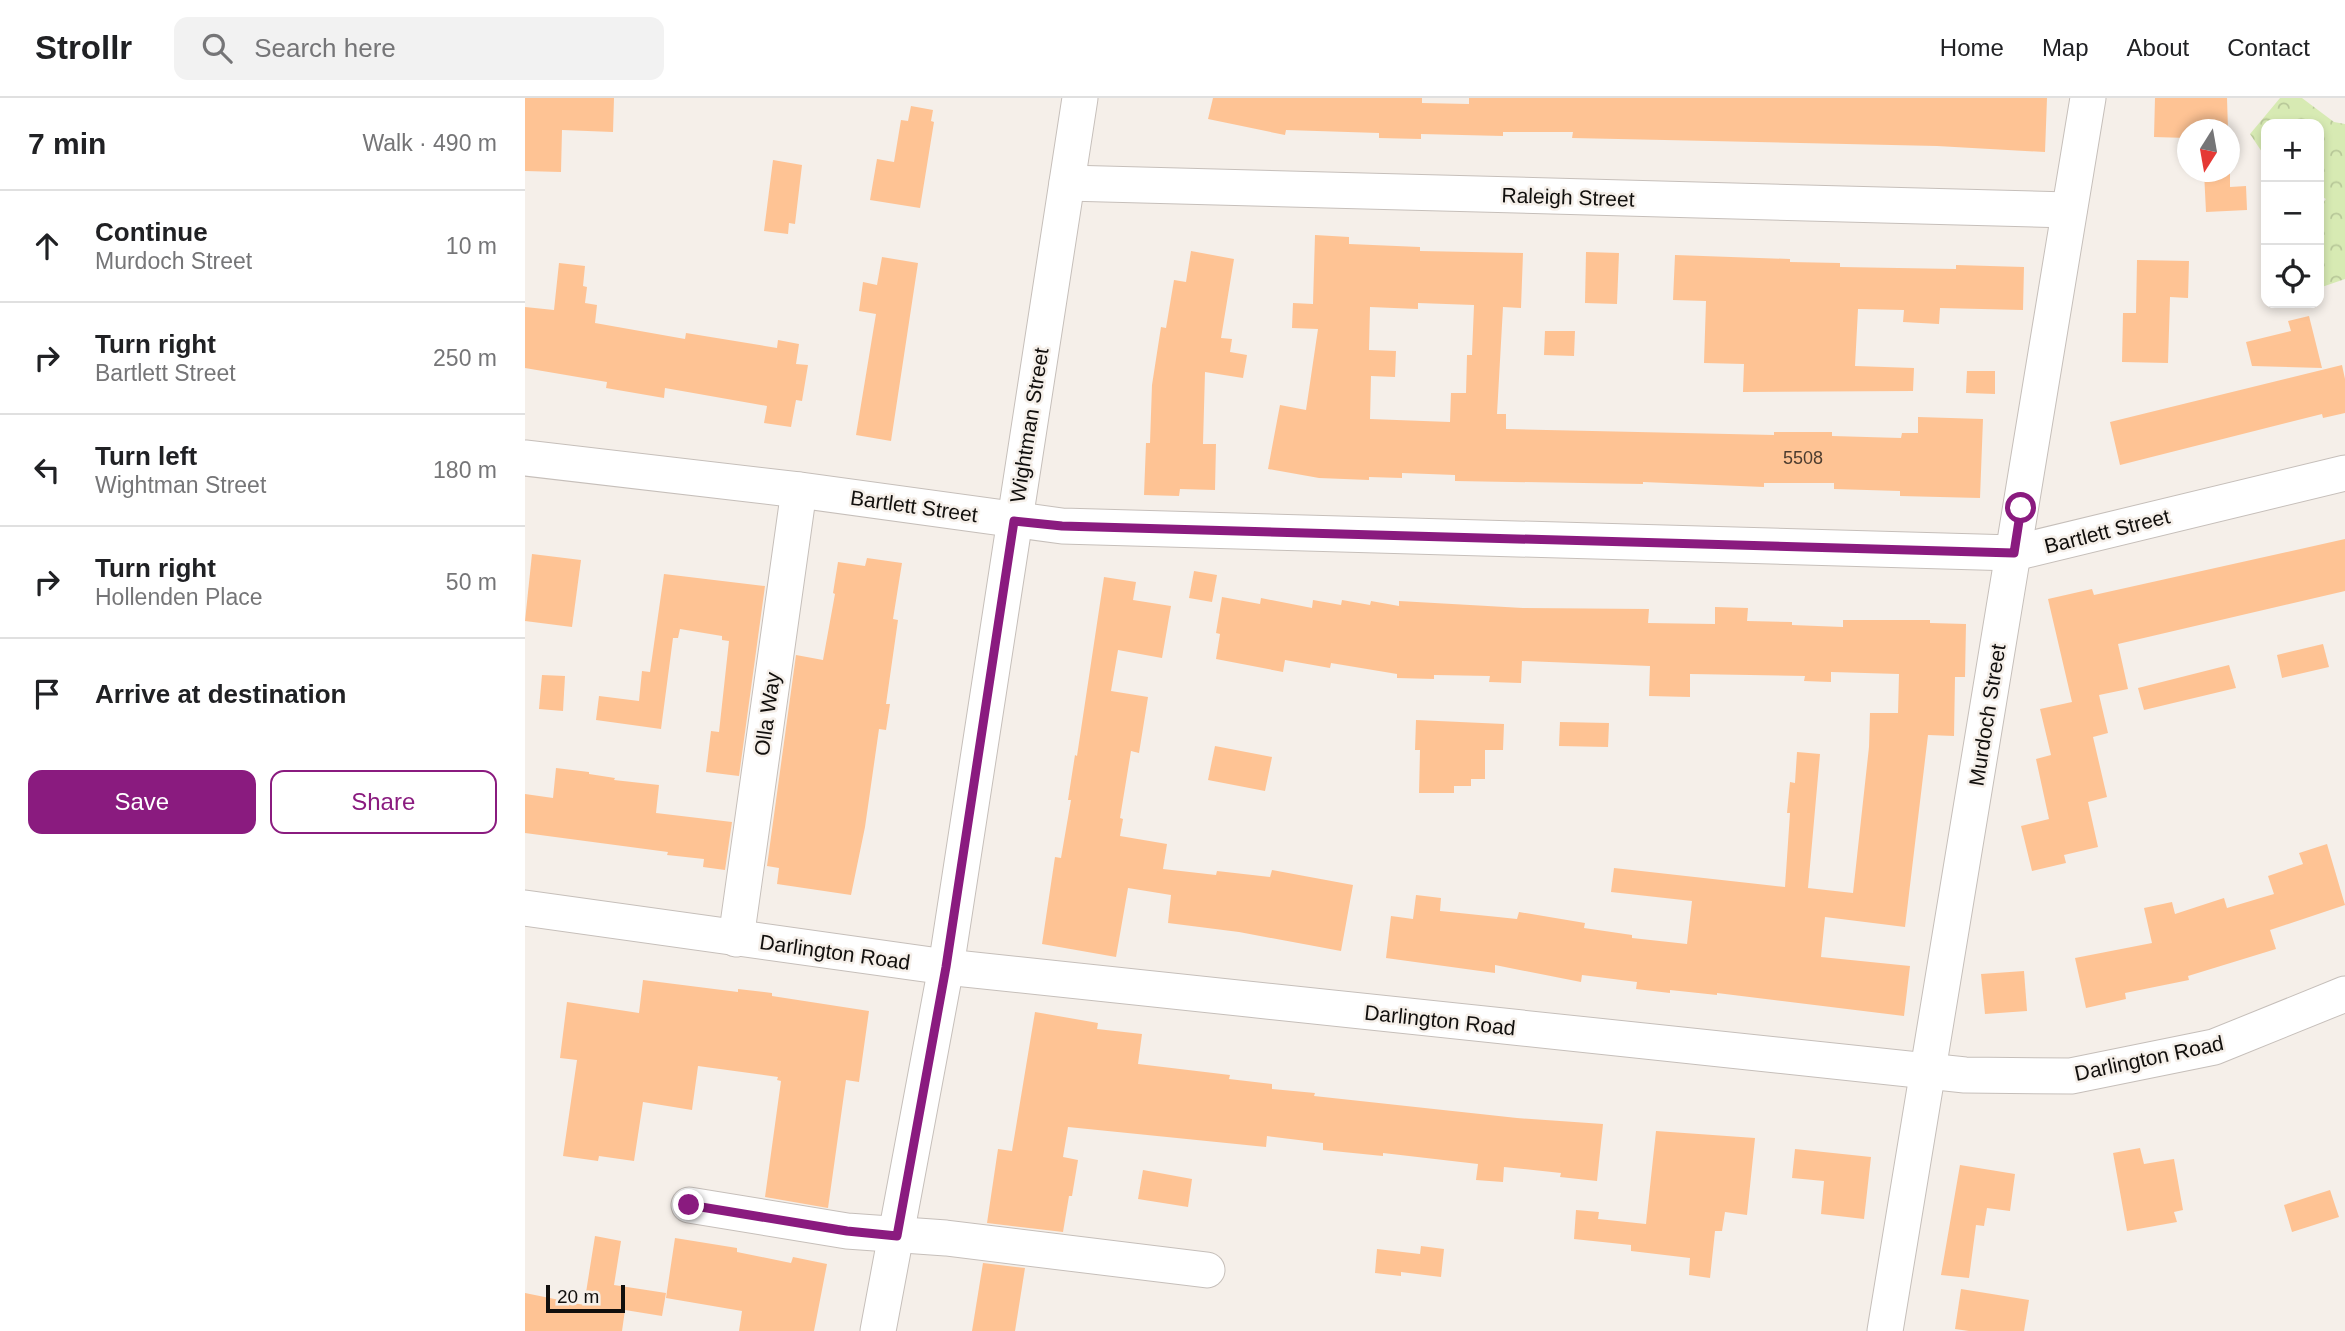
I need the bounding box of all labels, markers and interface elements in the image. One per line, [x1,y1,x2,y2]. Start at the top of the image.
search box [174,17,664,80]
text: Strollr [35,29,132,66]
icon: search [198,29,236,67]
text: Search here [254,33,396,63]
text: Home [1940,34,2004,61]
text: Map [2042,34,2089,61]
text: About [2127,34,2189,61]
text: Contact [2227,34,2310,61]
north arrow [2177,119,2240,182]
map controls [2261,119,2324,308]
button: + [2261,119,2324,182]
text: 7 min [28,127,106,160]
text: Walk · 490 m [362,130,497,156]
button: − [2261,182,2324,245]
street label: Raleigh Street [1501,183,1635,211]
text: Continue [95,217,208,247]
icon: ahead [28,227,66,265]
text: 10 m [446,233,497,259]
button: locate [2261,245,2324,308]
text: Murdoch Street [95,248,252,274]
text: Turn right [95,329,216,359]
icon: right [28,339,66,377]
text: 250 m [433,345,497,371]
street label: Wightman Street [1005,346,1053,504]
text: Bartlett Street [95,360,236,386]
text: Turn left [95,441,197,471]
house number: 5508 [1783,448,1823,468]
icon: left [28,451,66,489]
text: 180 m [433,457,497,483]
text: Wightman Street [95,472,266,498]
street label: Bartlett Street [849,486,979,526]
route start [2005,492,2036,523]
street label: Bartlett Street [2042,504,2172,558]
text: Turn right [95,553,216,583]
icon: right [28,563,66,601]
text: 50 m [446,569,497,595]
text: Hollenden Place [95,584,263,610]
street label: Murdoch Street [1964,642,2010,788]
street label: Olla Way [750,670,784,757]
icon: arrive [28,675,66,713]
text: Arrive at destination [95,679,346,709]
button: Save [28,770,256,834]
button: Share [270,770,497,834]
street label: Darlington Road [758,930,912,974]
street label: Darlington Road [1363,1001,1517,1039]
street label: Darlington Road [2072,1031,2226,1085]
route end [673,1189,704,1220]
scale bar [546,1282,625,1314]
text: 20 m [557,1286,599,1307]

